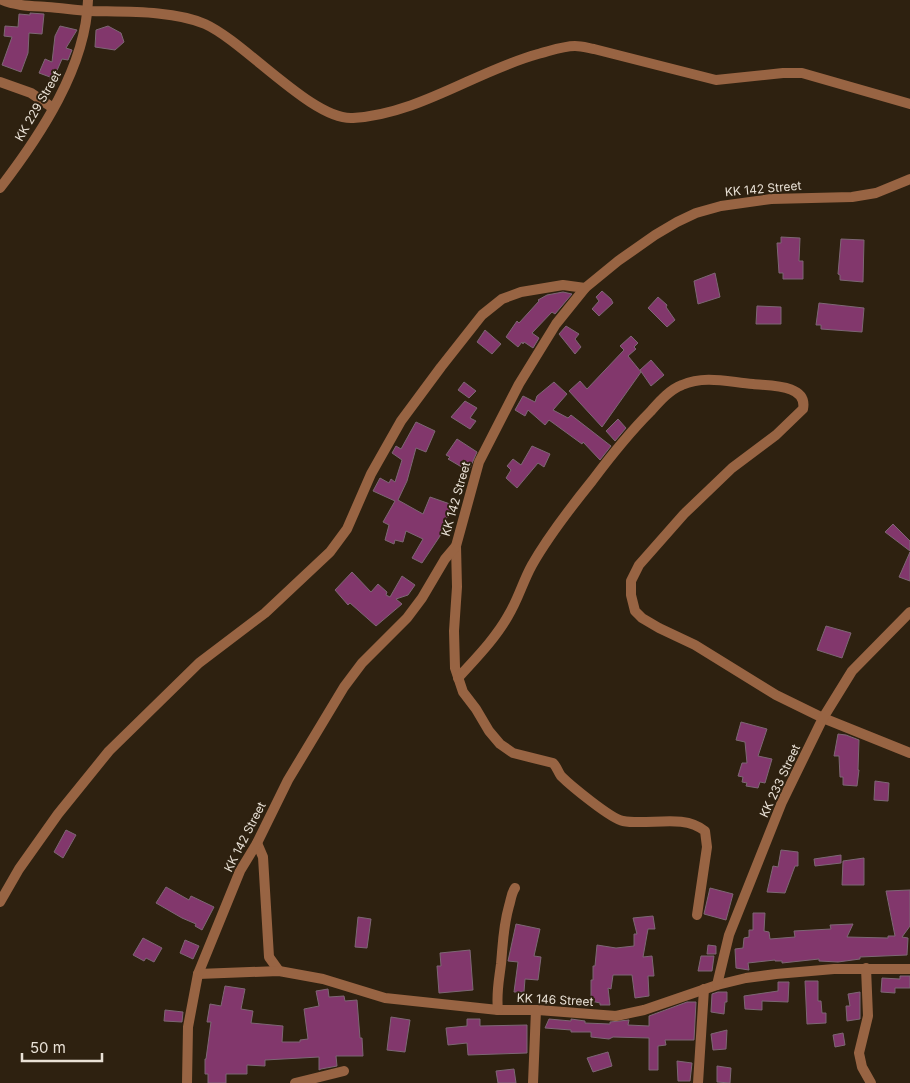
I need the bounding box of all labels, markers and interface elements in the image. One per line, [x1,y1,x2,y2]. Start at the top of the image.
street label: KK 229 Street [11,68,64,144]
street label: KK 142 Street [724,178,802,199]
street label: KK 142 Street [438,460,473,538]
street label: KK 233 Street [756,742,803,820]
street label: KK 142 Street [220,799,269,874]
street label: KK 146 Street [516,990,594,1009]
scale bar [22,1030,102,1062]
text: 50 m [30,1038,66,1057]

